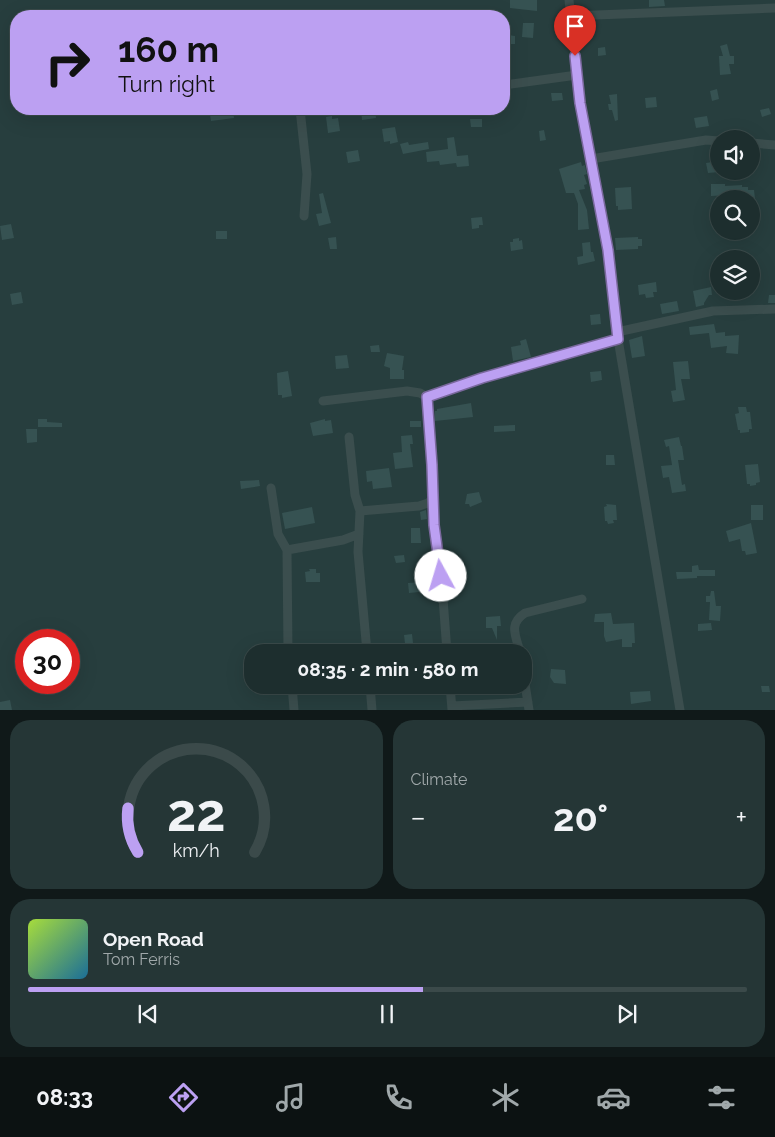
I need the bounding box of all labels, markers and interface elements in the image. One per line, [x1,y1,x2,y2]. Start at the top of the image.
pin [554,5,596,56]
icon: arrive [561,12,589,40]
text: 160 m [118,29,219,70]
icon: right [35,30,100,95]
text: Turn right [118,71,215,97]
map controls [710,130,760,300]
button: sound [710,130,760,180]
button: search [710,190,760,240]
button: layers [710,250,760,300]
position arrow [414,549,466,601]
speed limit sign: 30 [15,629,80,694]
text: 08:35 · 2 min · 580 m [298,658,478,680]
text: Climate [411,770,467,789]
text: 22 [167,782,226,843]
text: 20° [553,795,608,840]
text: − [411,801,426,834]
text: + [735,801,747,834]
text: km/h [173,840,220,861]
text: Open Road [103,928,204,950]
text: Tom Ferris [103,950,180,969]
icon: previous [134,1000,162,1028]
icon: pause [373,1000,401,1028]
icon: next [613,1000,641,1028]
icon: directions [166,1080,201,1115]
icon: music [273,1080,308,1115]
icon: phone [381,1080,416,1115]
icon: climate [488,1080,523,1115]
icon: car [596,1080,631,1115]
icon: filters [704,1080,739,1115]
text: 08:33 [36,1084,93,1110]

